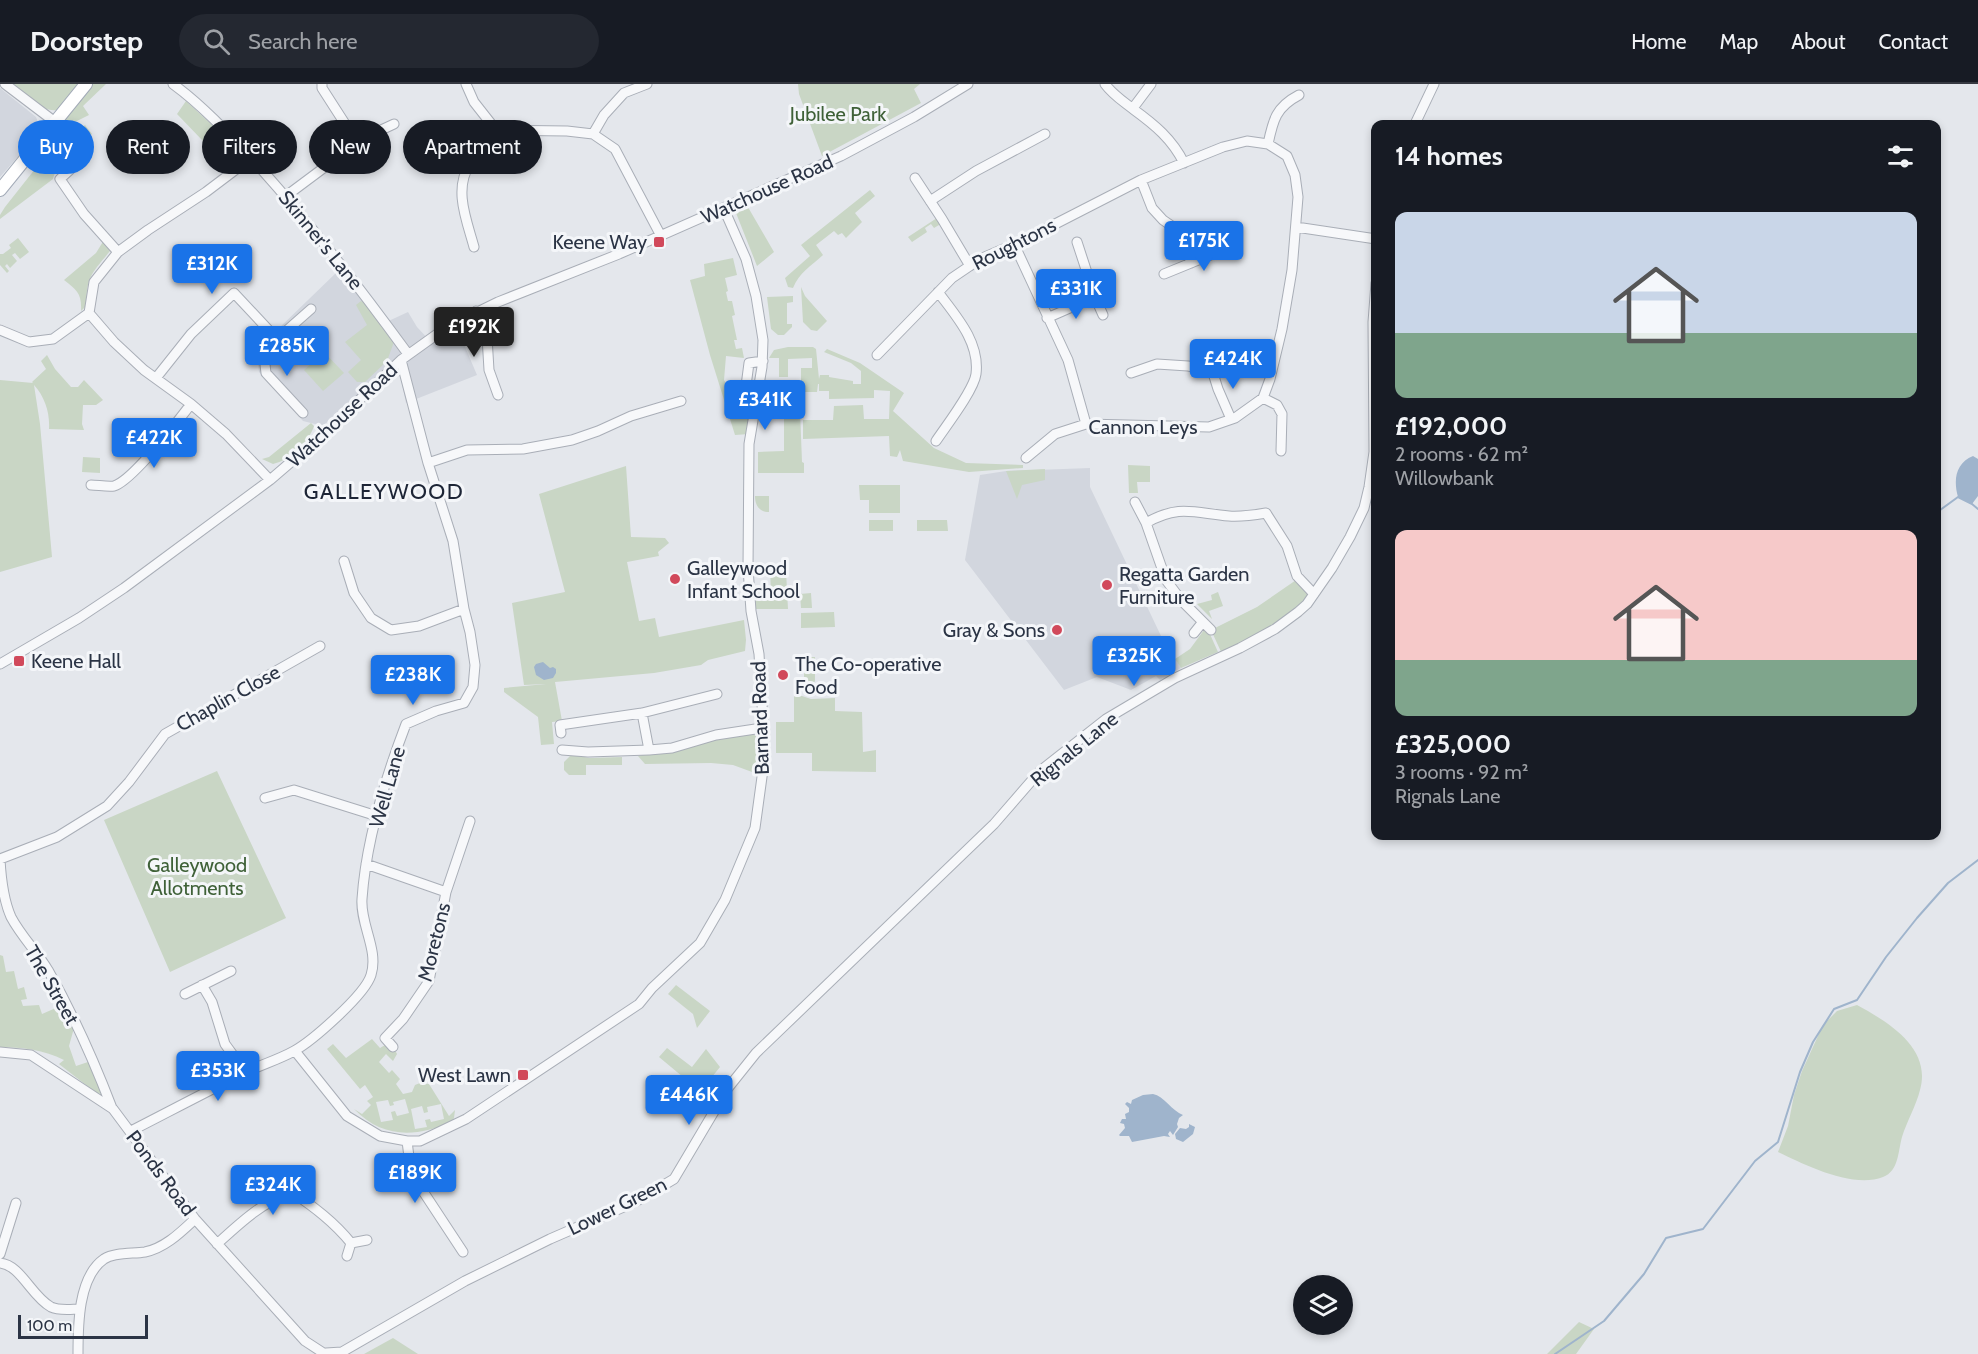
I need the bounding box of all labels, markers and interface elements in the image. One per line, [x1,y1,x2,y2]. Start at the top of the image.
search box [179,14,599,68]
text: Doorstep [30,24,143,58]
icon: search [200,25,233,58]
text: Search here [248,28,357,55]
text: Home [1631,29,1687,54]
text: Map [1720,29,1758,54]
text: About [1791,29,1845,54]
text: Contact [1878,29,1948,54]
park label: Jubilee Park [789,102,886,126]
chip: Buy [18,120,94,174]
chip: Rent [106,120,190,174]
chip: Filters [202,120,297,174]
chip: New [309,120,391,174]
chip: Apartment [403,120,542,174]
text: 14 homes [1395,140,1503,172]
icon: filters [1884,140,1917,173]
street label: Watchouse Road [697,149,837,229]
street label: Skinner's Lane [274,186,368,294]
street label: Roughtons [968,213,1060,275]
pin: £175K [1162,221,1246,272]
text: £175K [1178,228,1230,252]
place label: Keene Way [553,230,647,254]
marker: Keene Way [652,235,666,249]
pin: £312K [170,244,254,295]
text: £312K [186,251,238,275]
icon: home [1602,251,1710,359]
pin: £331K [1034,269,1118,320]
text: £331K [1050,276,1102,300]
pin: £192K [432,307,516,358]
text: £192K [448,314,500,338]
pin: £285K [245,326,329,377]
text: £285K [259,333,315,357]
pin: £424K [1191,339,1275,390]
text: £424K [1204,346,1262,370]
street label: Watchouse Road [282,358,402,472]
pin: £341K [723,380,807,431]
text: £341K [738,387,792,411]
text: £192,000 [1395,410,1507,442]
street label: Cannon Leys [1088,415,1198,439]
pin: £422K [112,418,196,469]
text: £422K [126,425,182,449]
text: 2 rooms · 62 m² [1395,442,1528,466]
text: Willowbank [1395,466,1494,490]
district label: GALLEYWOOD [304,478,464,505]
place label: Galleywood Infant School [687,556,800,603]
place label: Regatta Garden Furniture [1119,562,1249,609]
icon: home [1602,569,1710,677]
marker: Galleywood Infant School [668,572,682,586]
marker: Regatta Garden Furniture [1100,578,1114,592]
place label: Gray & Sons [943,618,1045,642]
marker: Gray & Sons [1050,623,1064,637]
pin: £325K [1092,636,1176,687]
text: £325K [1106,643,1162,667]
place label: Keene Hall [31,649,121,673]
place label: The Co-operative Food [795,652,941,699]
marker: Keene Hall [12,654,26,668]
pin: £238K [371,655,455,706]
street label: Chaplin Close [172,660,284,736]
street label: Barnard Road [746,661,774,775]
text: £238K [385,662,441,686]
marker: The Co-operative Food [776,668,790,682]
street label: Rignals Lane [1025,706,1123,792]
text: £325,000 [1395,728,1511,760]
street label: Well Lane [364,744,410,830]
text: 3 rooms · 92 m² [1395,760,1528,784]
text: Rignals Lane [1395,784,1500,808]
park label: Galleywood Allotments [147,853,247,900]
street label: Moretons [413,900,455,984]
street label: The Street [20,941,84,1029]
pin: £353K [176,1051,260,1102]
text: £353K [190,1058,246,1082]
place label: West Lawn [418,1063,511,1087]
marker: West Lawn [516,1068,530,1082]
pin: £446K [647,1075,731,1126]
text: £446K [659,1082,719,1106]
street label: Ponds Road [121,1126,201,1220]
pin: £189K [373,1153,457,1204]
text: £189K [388,1160,442,1184]
pin: £324K [231,1165,315,1216]
text: £324K [245,1172,301,1196]
street label: Lower Green [564,1172,670,1240]
map controls [1293,1275,1353,1335]
button: layers [1293,1275,1353,1335]
scale bar [18,1312,148,1340]
text: 100 m [27,1316,72,1335]

